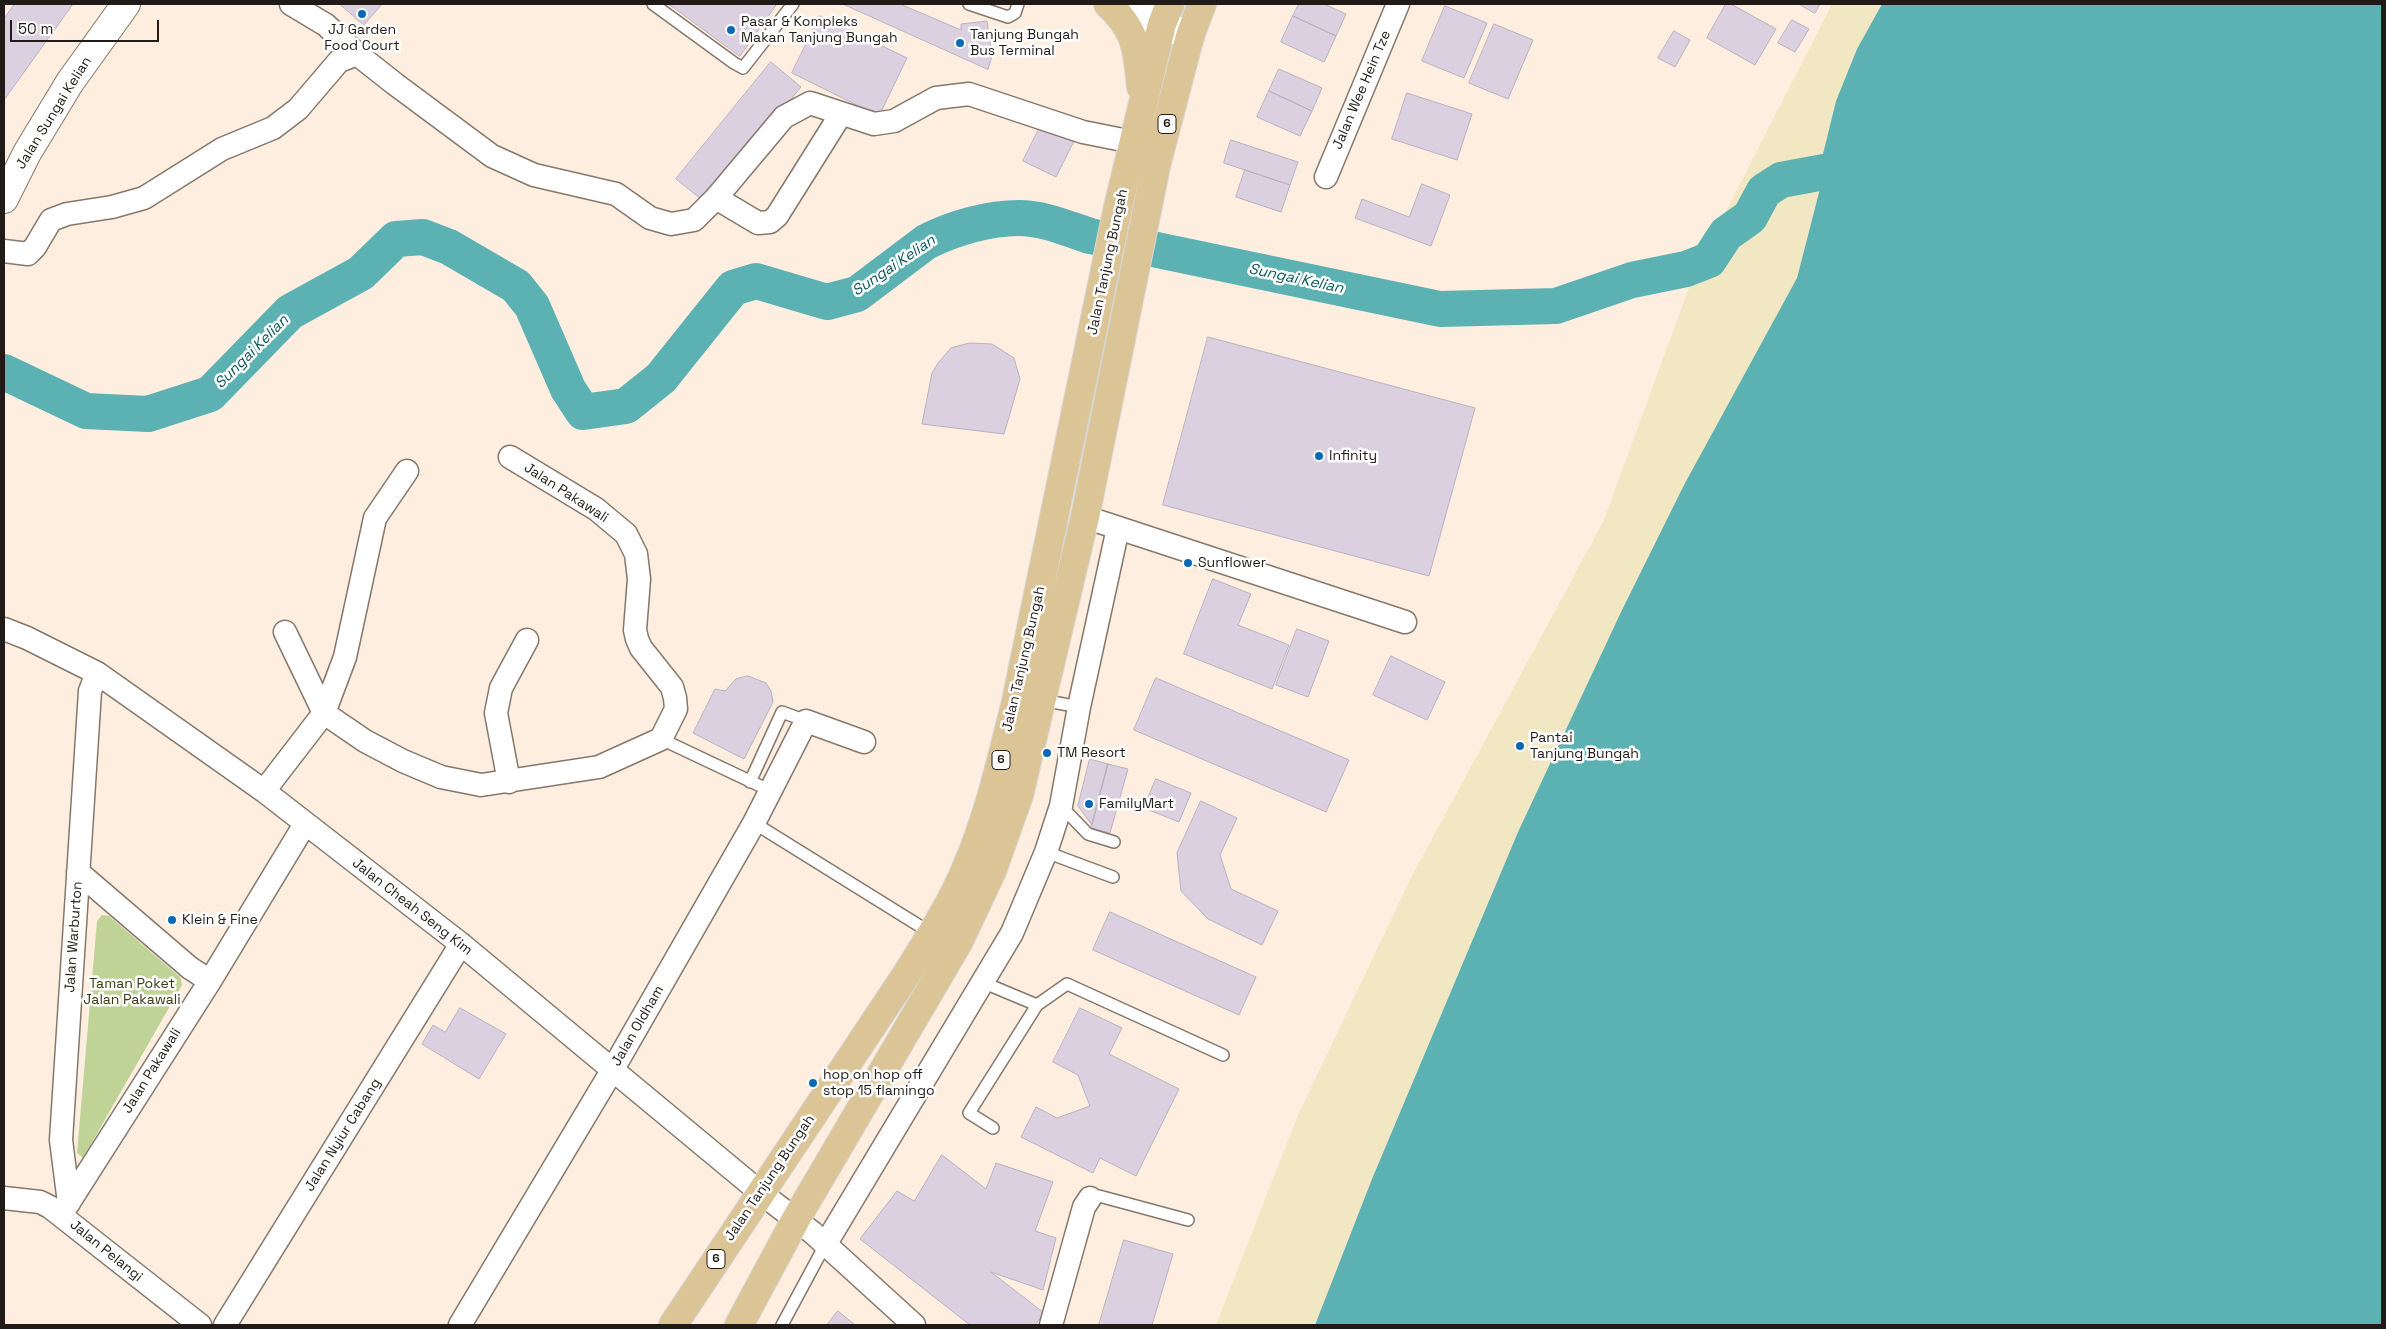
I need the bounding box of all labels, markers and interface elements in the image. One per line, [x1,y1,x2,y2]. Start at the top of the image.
marker: JJ Garden Food Court [356,8,368,20]
scale bar [12,10,161,42]
place label: Pasar & Kompleks Makan Tanjung Bungah [741,14,898,46]
text: 50 m [18,19,53,38]
place label: JJ Garden Food Court [324,22,400,54]
marker: Pasar & Kompleks Makan Tanjung Bungah [725,24,737,36]
place label: Tanjung Bungah Bus Terminal [970,27,1079,59]
street label: Jalan Wee Hein Tze [1329,28,1395,152]
marker: Tanjung Bungah Bus Terminal [954,37,966,49]
street label: Jalan Sungai Kelian [13,54,95,172]
road number: 6 [1158,115,1176,134]
street label: Jalan Tanjung Bungah [1084,188,1132,336]
water label: Sungai Kelian [849,232,939,300]
water label: Sungai Kelian [1247,260,1345,298]
water label: Sungai Kelian [212,312,292,392]
place label: Infinity [1329,448,1377,464]
marker: Infinity [1313,450,1325,462]
street label: Jalan Pakawali [521,459,611,527]
place label: Sunflower [1198,555,1266,571]
marker: Sunflower [1182,557,1194,569]
street label: Jalan Tanjung Bungah [999,585,1049,733]
place label: Pantai Tanjung Bungah [1530,730,1639,762]
marker: Pantai Tanjung Bungah [1514,740,1526,752]
place label: TM Resort [1057,745,1126,761]
marker: TM Resort [1041,747,1053,759]
road number: 6 [992,750,1010,770]
place label: FamilyMart [1099,796,1174,812]
marker: FamilyMart [1083,798,1095,810]
street label: Jalan Cheah Seng Kim [349,855,475,959]
street label: Jalan Warburton [62,881,86,993]
place label: Klein & Fine [182,912,258,928]
marker: Klein & Fine [166,914,178,926]
park label: Taman Poket Jalan Pakawali [83,976,181,1009]
street label: Jalan Oldham [608,983,668,1069]
street label: Jalan Pakawali [119,1025,185,1117]
place label: hop on hop off stop 15 flamingo [823,1067,935,1100]
street label: Jalan Nyiur Cabang [301,1075,385,1195]
marker: hop on hop off stop 15 flamingo [807,1077,819,1089]
street label: Jalan Tanjung Bungah [722,1112,818,1244]
street label: Jalan Pelangi [66,1217,146,1285]
road number: 6 [707,1250,725,1268]

